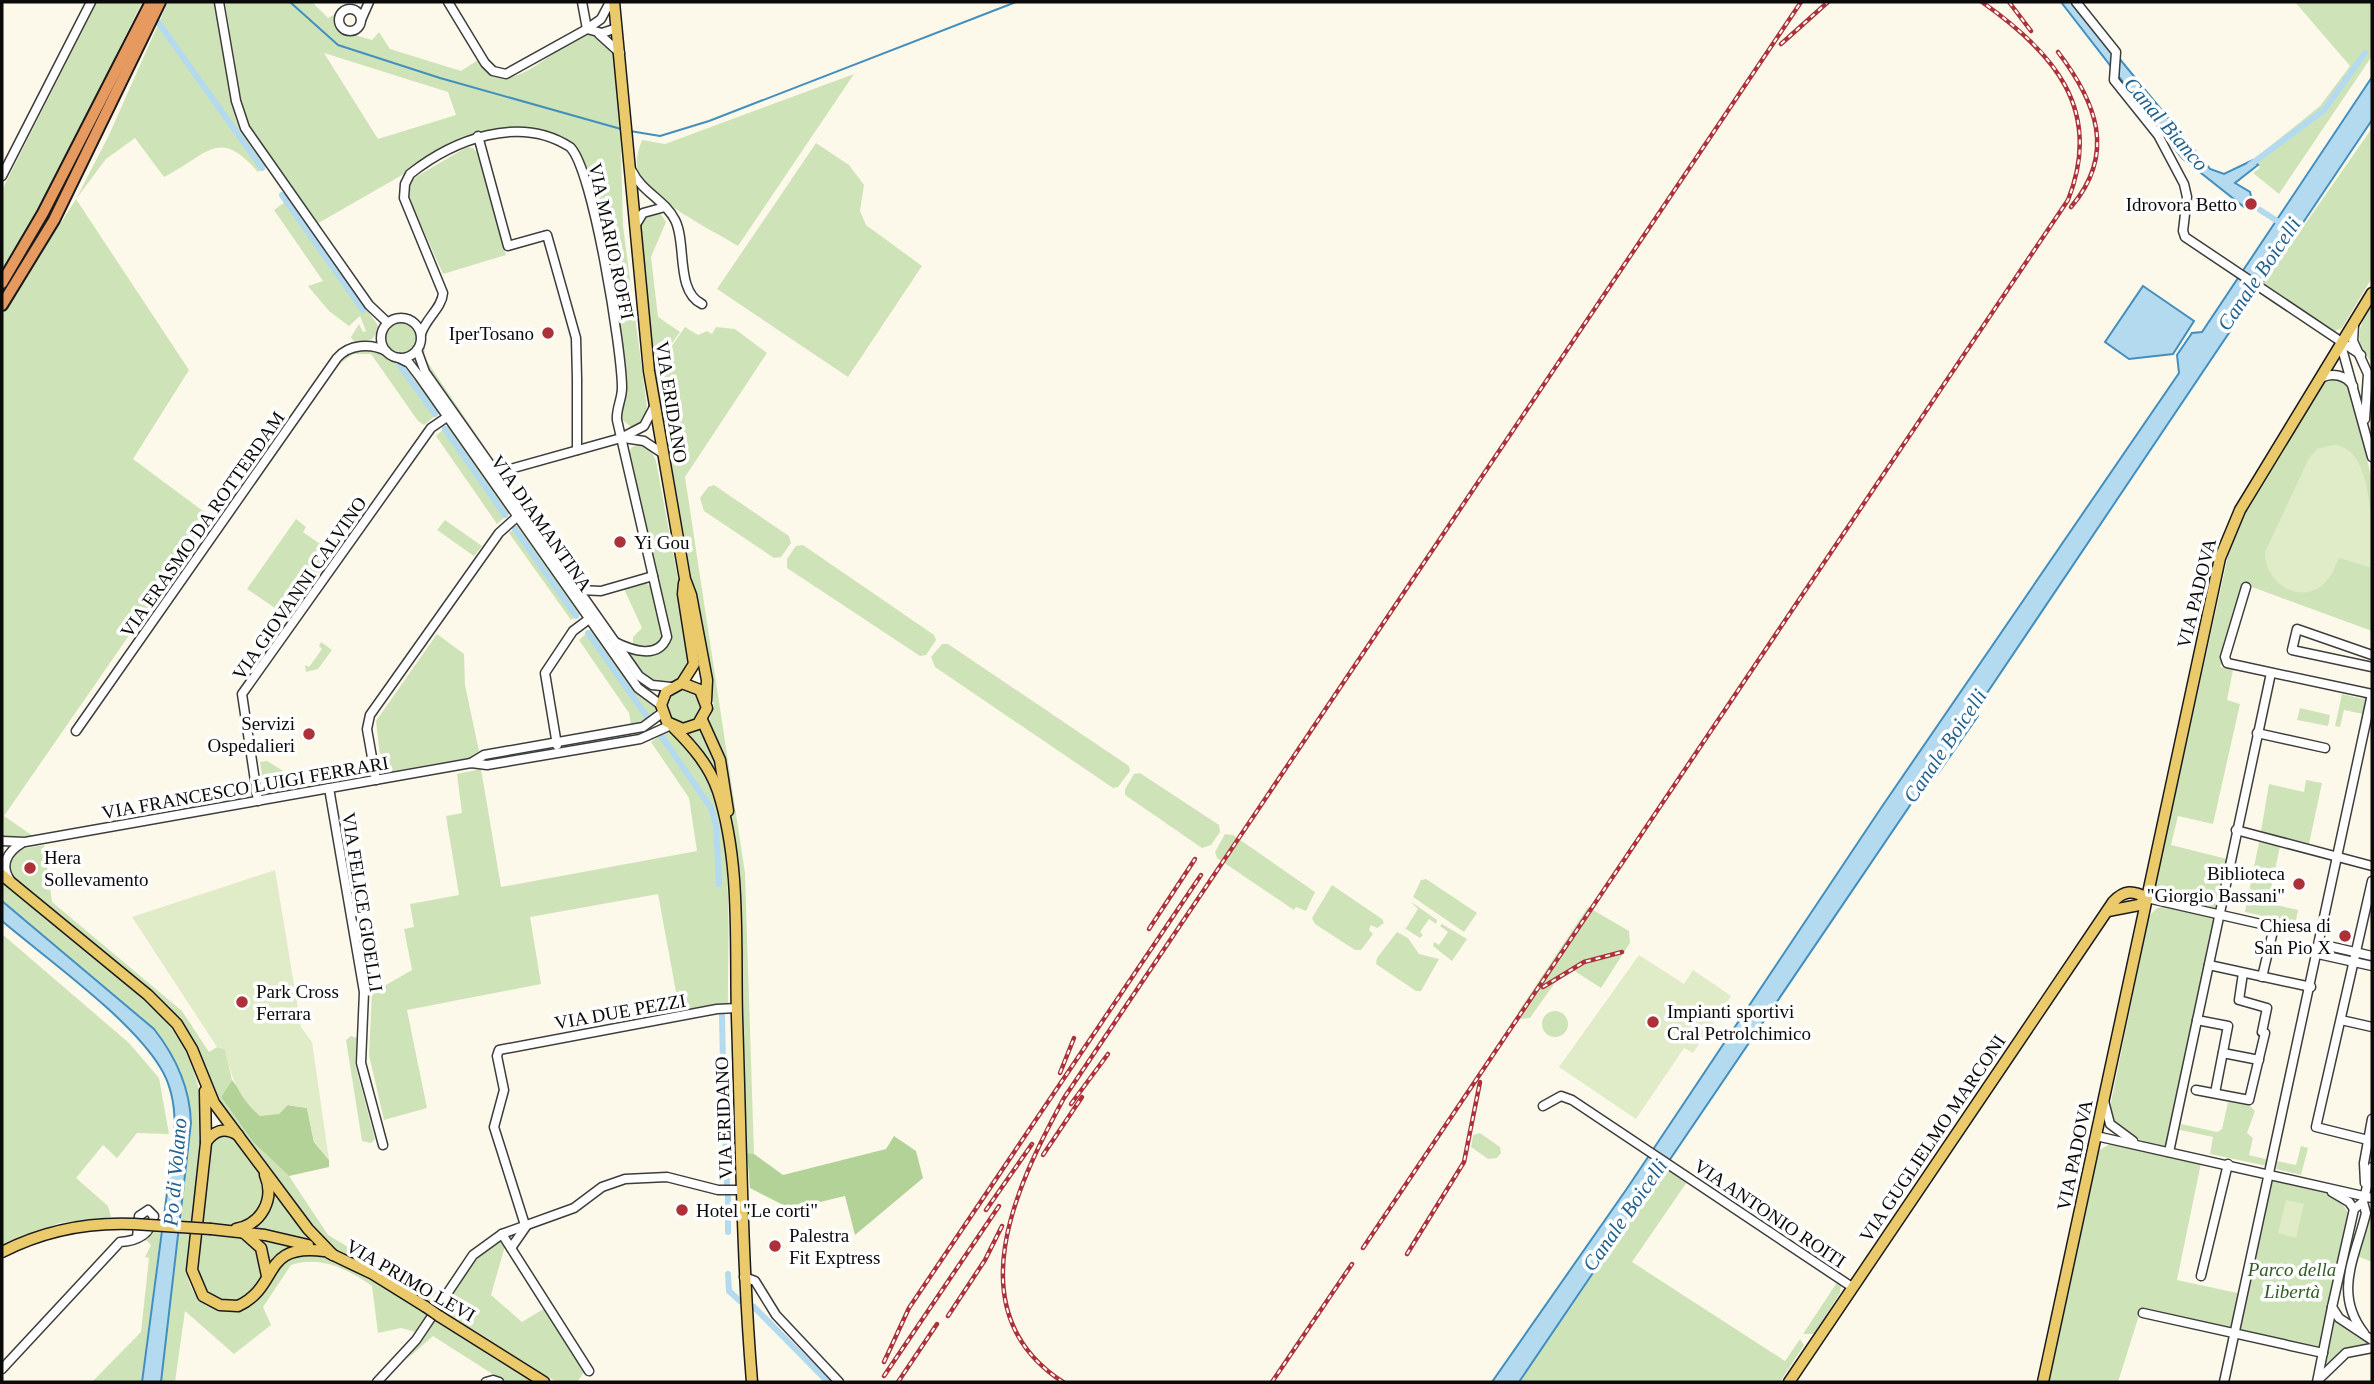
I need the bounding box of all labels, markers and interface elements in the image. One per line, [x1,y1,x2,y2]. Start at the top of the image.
water label: Canal Bianco [2119,72,2213,176]
street label: VIA MARIO ROFFI [585,161,638,321]
place label: Idrovora Betto [2126,194,2237,215]
marker: Idrovora Betto [2243,196,2259,212]
water label: Canale Boicelli [2212,213,2306,335]
place label: IperTosano [449,323,534,344]
marker: IperTosano [540,325,556,341]
street label: VIA ERIDANO [652,340,691,464]
street label: VIA ERASMO DA ROTTERDAM [116,407,289,641]
street label: VIA DIAMANTINA [487,451,597,595]
street label: VIA GIOVANNI CALVINO [228,493,371,684]
place label: Yi Gou [634,532,690,553]
marker: Yi Gou [612,534,628,550]
street label: VIA PADOVA [2173,536,2220,650]
water label: Canale Boicelli [1898,685,1992,807]
place label: Servizi Ospedalieri [207,713,295,756]
marker: Servizi Ospedalieri [301,726,317,742]
street label: VIA FRANCESCO LUIGI FERRARI [100,752,390,823]
street label: VIA FELICE GIOELLI [338,811,387,993]
place label: Hera Sollevamento [44,847,148,890]
marker: Hera Sollevamento [22,860,38,876]
place label: Biblioteca "Giorgio Bassani" [2147,863,2286,906]
marker: Biblioteca "Giorgio Bassani" [2291,876,2307,892]
place label: Chiesa di San Pio X [2254,915,2331,958]
marker: Chiesa di San Pio X [2337,928,2353,944]
place label: Park Cross Ferrara [256,981,339,1024]
street label: VIA DUE PEZZI [553,990,687,1033]
marker: Park Cross Ferrara [234,994,250,1010]
place label: Impianti sportivi Cral Petrolchimico [1667,1001,1811,1044]
marker: Impianti sportivi Cral Petrolchimico [1645,1014,1661,1030]
street label: VIA GUGLIELMO MARCONI [1855,1031,2010,1246]
street label: VIA ERIDANO [711,1056,736,1180]
street label: VIA PADOVA [2053,1098,2097,1212]
water label: Po di Volano [158,1117,192,1228]
water label: Canale Boicelli [1578,1154,1673,1276]
street label: VIA ANTONIO ROITI [1690,1155,1849,1272]
place label: Hotel "Le corti" [696,1200,818,1221]
marker: Hotel "Le corti" [674,1202,690,1218]
place label: Palestra Fit Exptress [789,1225,880,1268]
street label: VIA PRIMO LEVI [342,1235,479,1326]
marker: Palestra Fit Exptress [767,1238,783,1254]
park label: Parco della Libertà [2247,1259,2336,1302]

